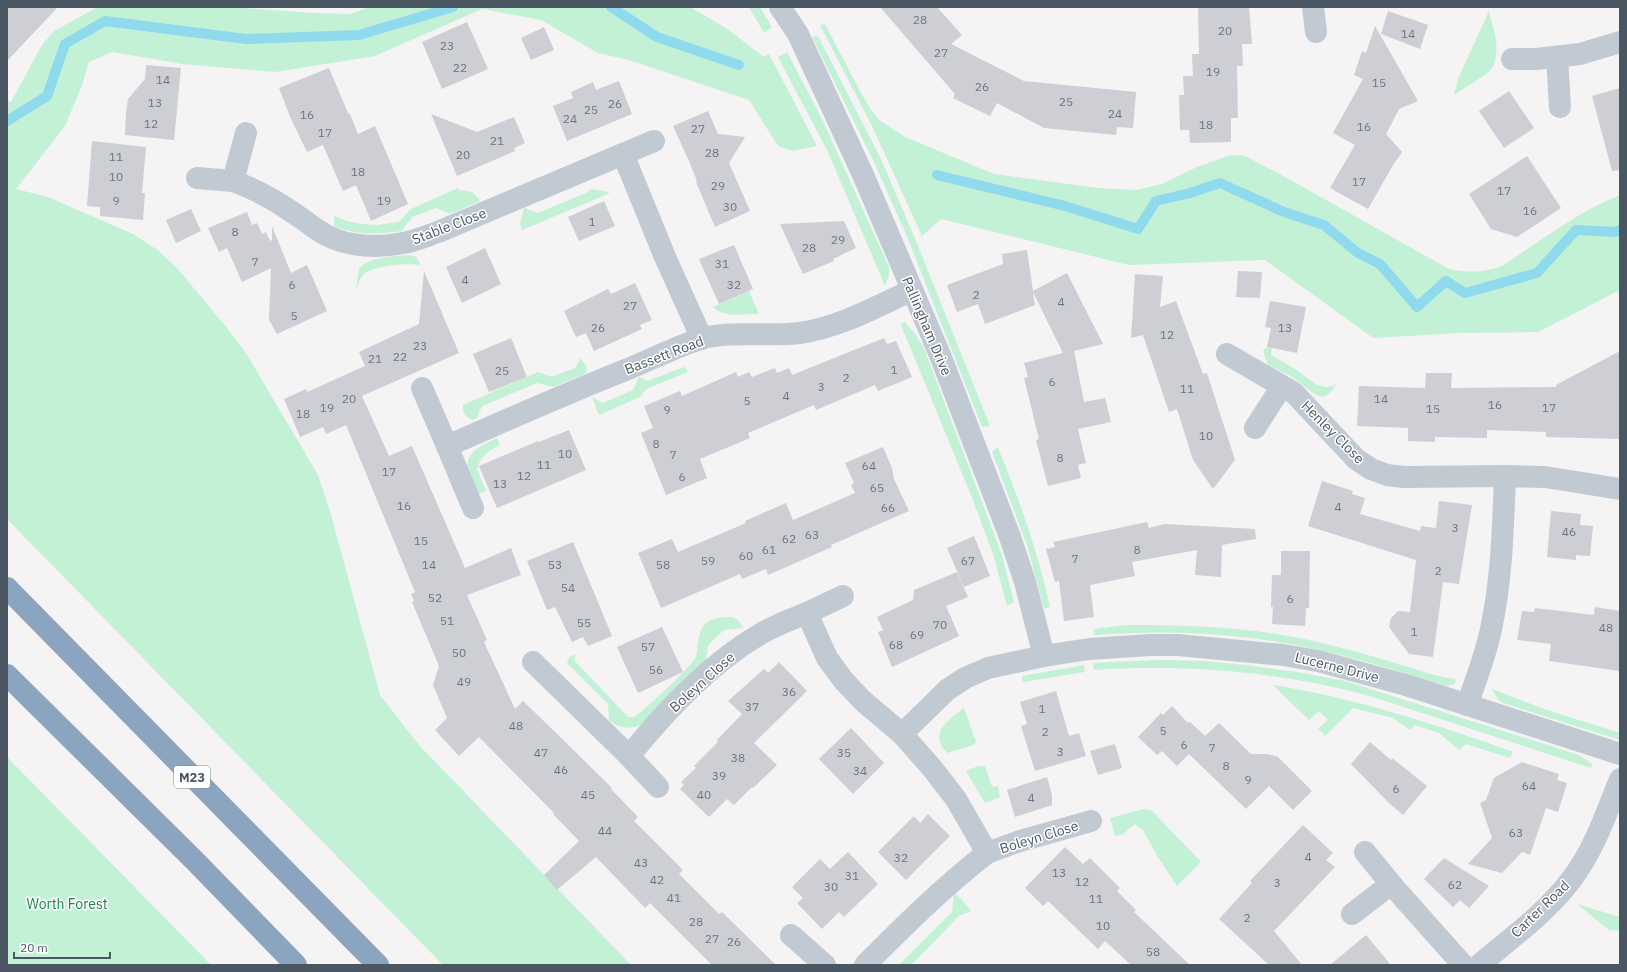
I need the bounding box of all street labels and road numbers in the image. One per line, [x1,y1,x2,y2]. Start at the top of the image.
street label: Stable Close [409,203,489,248]
street label: Pallingham Drive [898,274,956,378]
street label: Bassett Road [622,332,706,378]
street label: Henley Close [1298,397,1369,468]
street label: Boleyn Close [666,648,739,716]
street label: Lucerne Drive [1293,648,1381,686]
road number: M23 [174,766,210,788]
street label: Boleyn Close [997,816,1081,858]
street label: Carter Road [1507,877,1573,941]

